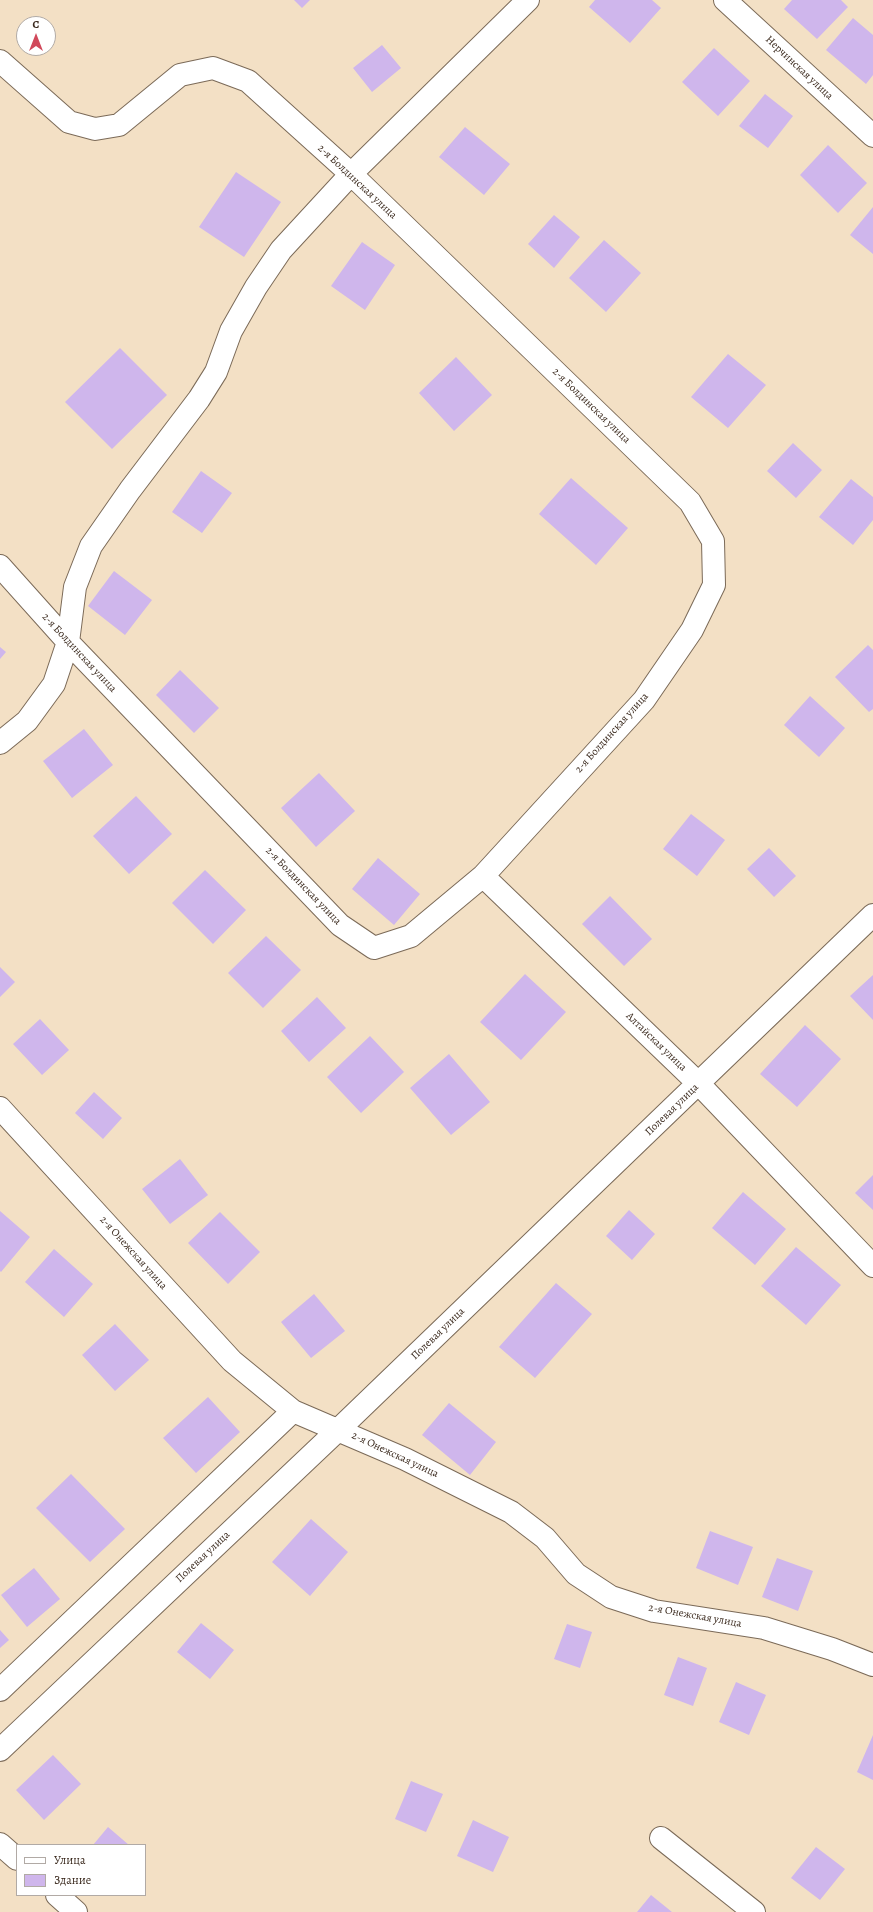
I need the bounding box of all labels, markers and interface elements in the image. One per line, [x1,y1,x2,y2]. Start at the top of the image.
north arrow [16,16,56,56]
text: С [33,17,39,32]
street label: Нерчинская улица [762,33,836,103]
street label: 2-я Болдинская улица [315,142,399,222]
street label: 2-я Болдинская улица [549,365,633,447]
street label: 2-я Болдинская улица [39,611,119,695]
street label: 2-я Болдинская улица [572,690,652,776]
street label: 2-я Болдинская улица [262,844,344,928]
street label: Алтайская улица [623,1010,689,1074]
street label: Полевая улица [642,1081,702,1139]
street label: 2-я Онежская улица [97,1213,169,1293]
street label: Полевая улица [408,1305,468,1363]
street label: 2-я Онежская улица [349,1429,441,1481]
street label: Полевая улица [173,1528,233,1586]
street label: 2-я Онежская улица [647,1601,743,1631]
legend [16,1844,146,1896]
text: Улица [54,1852,85,1868]
text: Здание [54,1872,91,1888]

